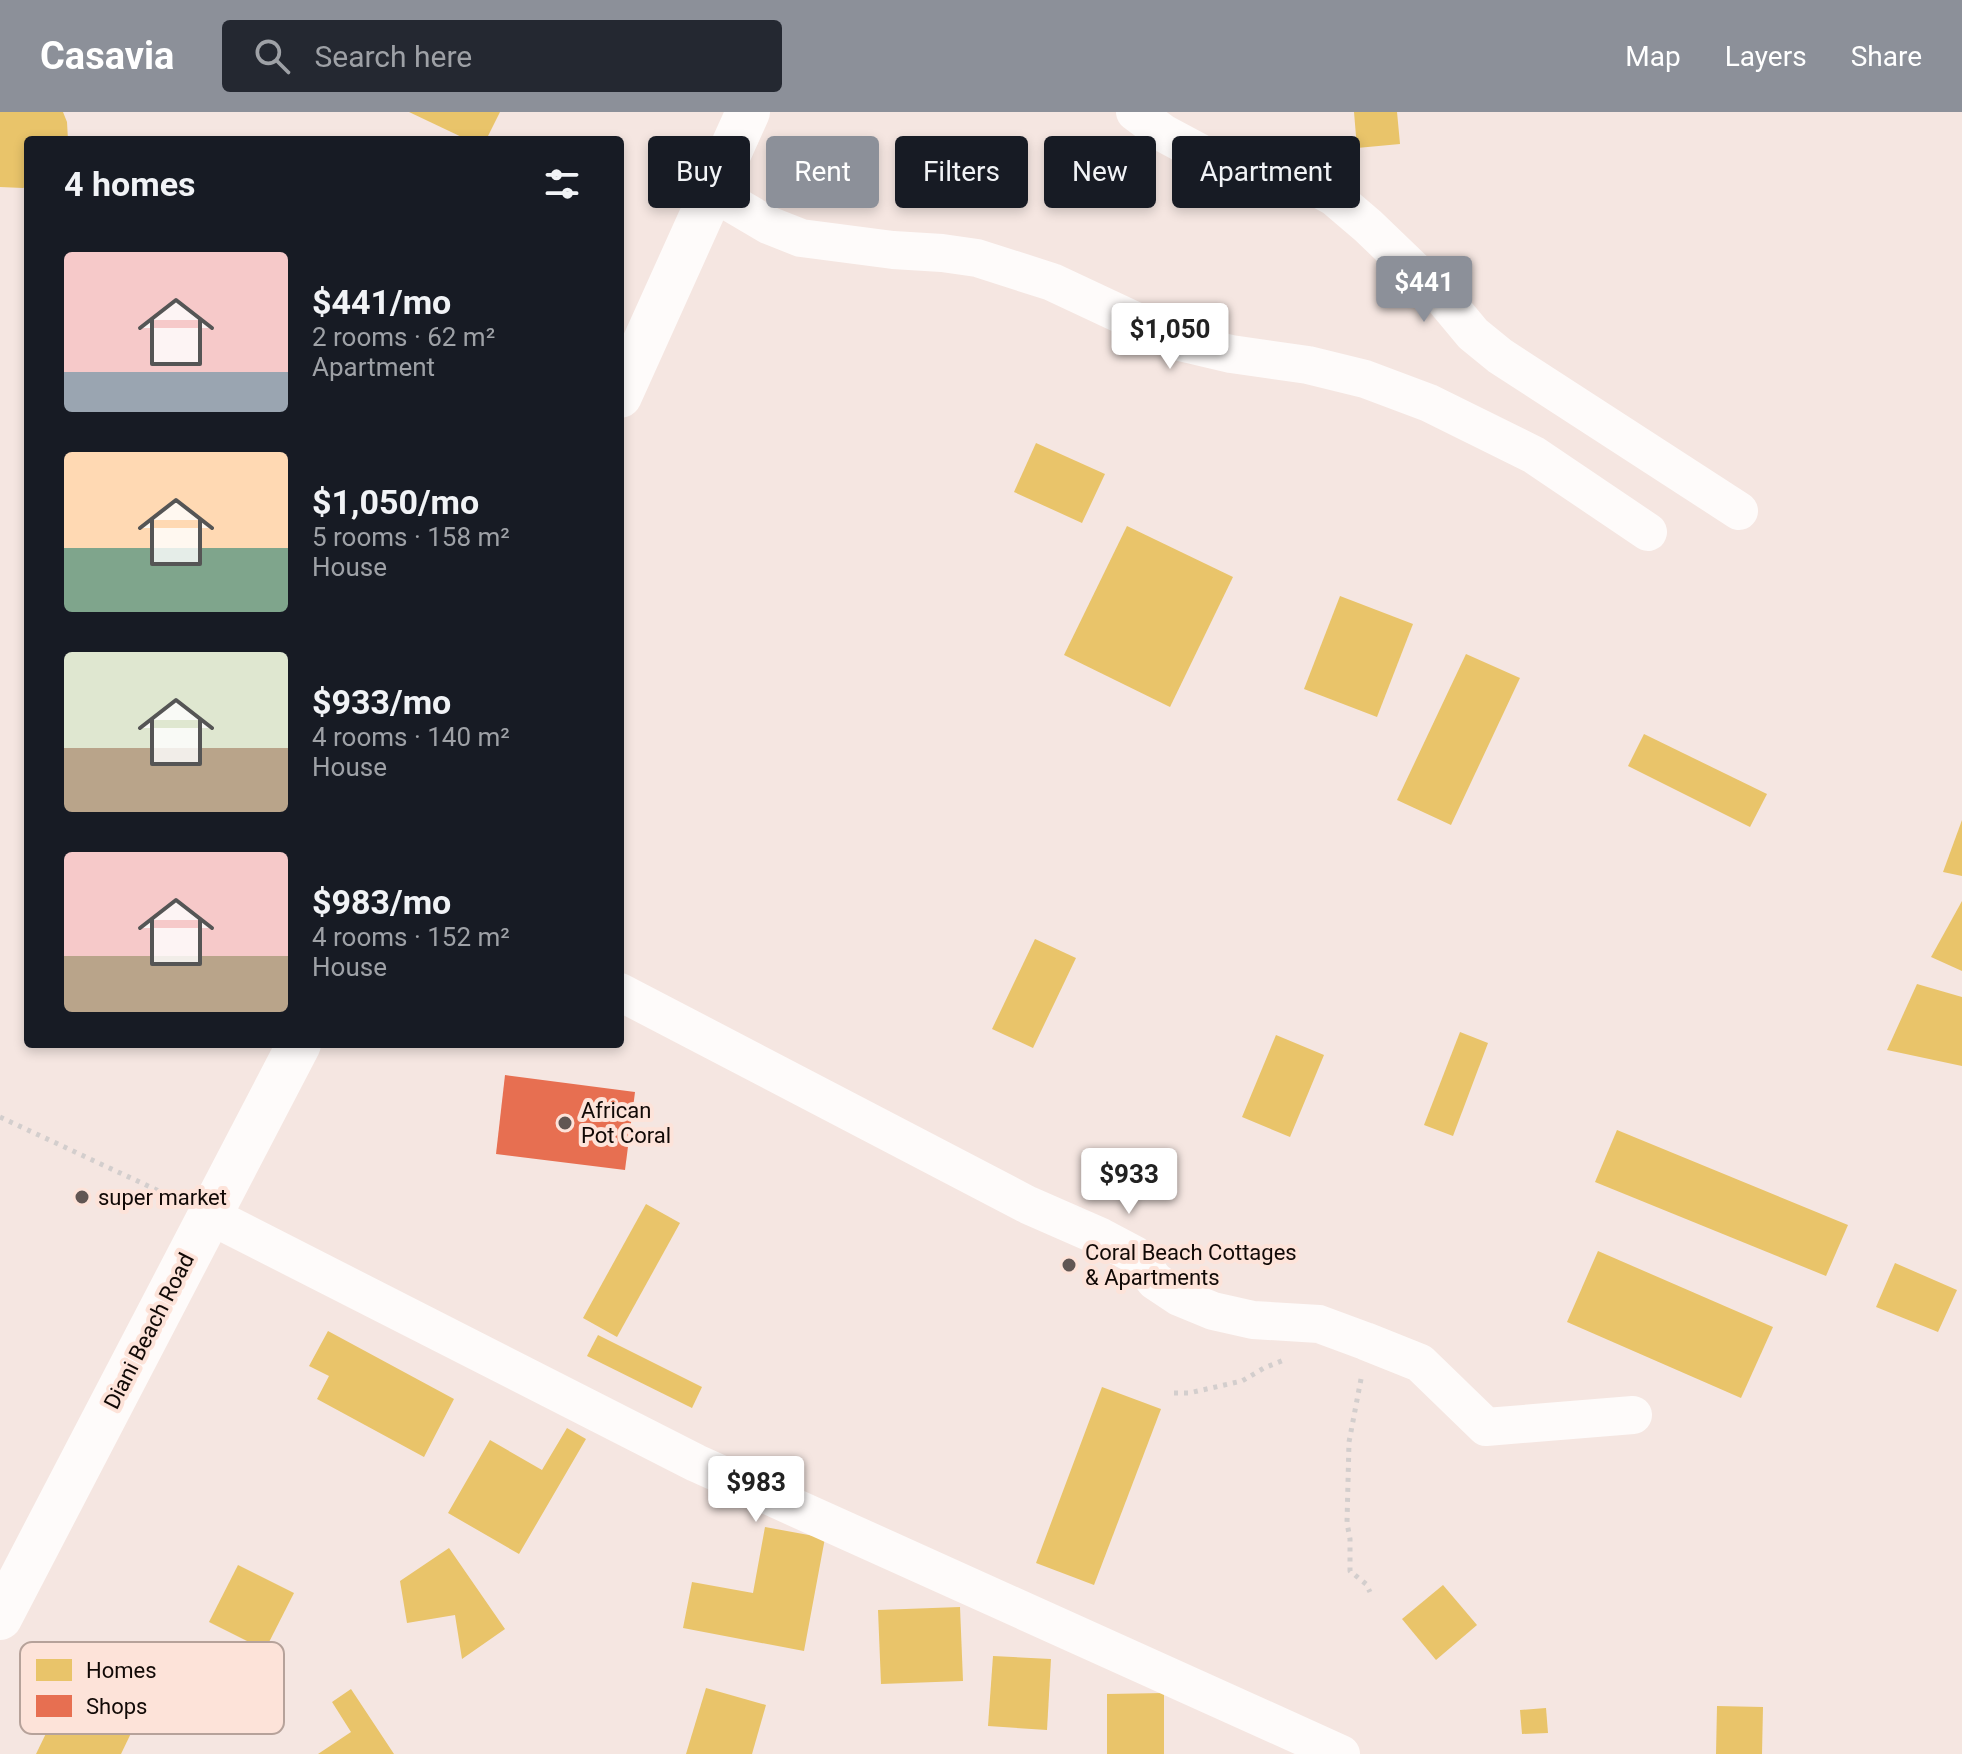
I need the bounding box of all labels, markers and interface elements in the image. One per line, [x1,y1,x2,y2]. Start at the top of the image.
search box [222,20,782,92]
text: Casavia [40,34,174,78]
icon: search [250,34,294,78]
text: Search here [314,39,472,74]
text: Map [1625,40,1681,73]
text: Layers [1725,40,1807,73]
text: Share [1851,40,1922,73]
chip: Buy [648,136,750,208]
chip: Rent [766,136,879,208]
chip: Filters [895,136,1028,208]
chip: New [1044,136,1156,208]
chip: Apartment [1172,136,1360,208]
icon: filters [540,162,584,206]
text: 4 homes [64,164,195,204]
pin: $441 [1377,256,1471,324]
text: $441 [1394,267,1454,297]
text: $441/mo [312,282,451,322]
icon: home [128,284,224,380]
pin: $1,050 [1105,303,1235,371]
text: $1,050 [1130,314,1210,344]
text: 2 rooms · 62 m² [312,322,495,352]
text: Apartment [312,352,435,382]
text: $1,050/mo [312,482,479,522]
icon: home [128,484,224,580]
text: 5 rooms · 158 m² [312,522,510,552]
text: House [312,552,387,582]
text: $933/mo [312,682,451,722]
icon: home [128,684,224,780]
text: 4 rooms · 140 m² [312,722,510,752]
text: House [312,752,387,782]
text: $983/mo [312,882,451,922]
icon: home [128,884,224,980]
text: 4 rooms · 152 m² [312,922,510,952]
text: House [312,952,387,982]
place label: African Pot Coral [581,1098,671,1148]
marker: African Pot Coral [556,1114,574,1132]
pin: $933 [1082,1148,1176,1216]
text: $933 [1099,1159,1159,1189]
place label: super market [98,1185,227,1210]
marker: super market [73,1188,91,1206]
place label: Coral Beach Cottages & Apartments [1085,1240,1297,1290]
street label: Diani Beach Road [99,1249,199,1413]
marker: Coral Beach Cottages & Apartments [1060,1256,1078,1274]
pin: $983 [709,1456,803,1524]
text: $983 [726,1467,786,1497]
legend [20,1642,284,1734]
text: Homes [86,1658,157,1683]
text: Shops [86,1694,147,1719]

